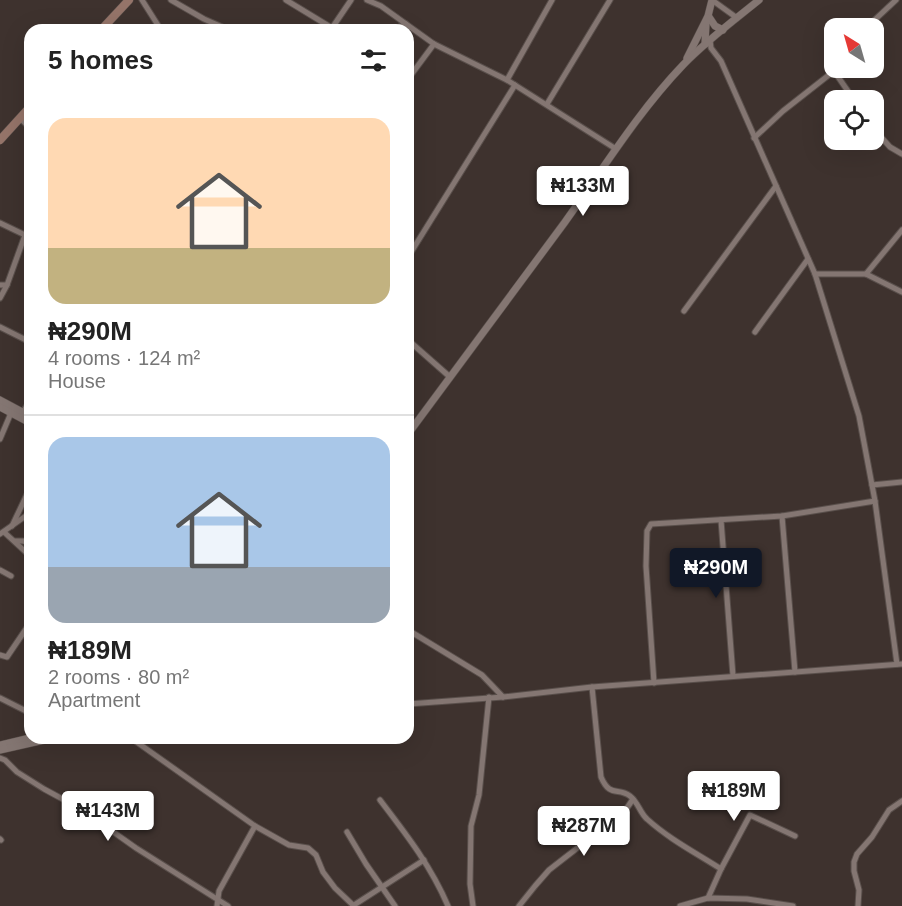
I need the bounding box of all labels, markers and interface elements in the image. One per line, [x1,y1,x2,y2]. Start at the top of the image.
north arrow [824,18,884,78]
map controls [824,18,884,150]
icon: filters [357,44,390,77]
text: 5 homes [48,45,154,75]
button: locate [824,90,884,150]
icon: home [165,157,273,265]
pin: ₦133M [541,166,625,217]
text: ₦133M [551,174,615,196]
text: ₦290M [48,316,132,346]
text: 4 rooms · 124 m² [48,347,200,369]
text: House [48,370,106,392]
icon: home [165,476,273,584]
pin: ₦290M [674,548,758,599]
text: ₦290M [684,556,748,578]
text: ₦189M [48,635,132,665]
text: 2 rooms · 80 m² [48,666,189,688]
text: Apartment [48,689,140,711]
pin: ₦189M [692,771,776,822]
text: ₦189M [702,779,766,801]
pin: ₦143M [66,791,150,842]
text: ₦143M [76,799,140,821]
pin: ₦287M [542,806,626,857]
text: ₦287M [552,814,616,836]

